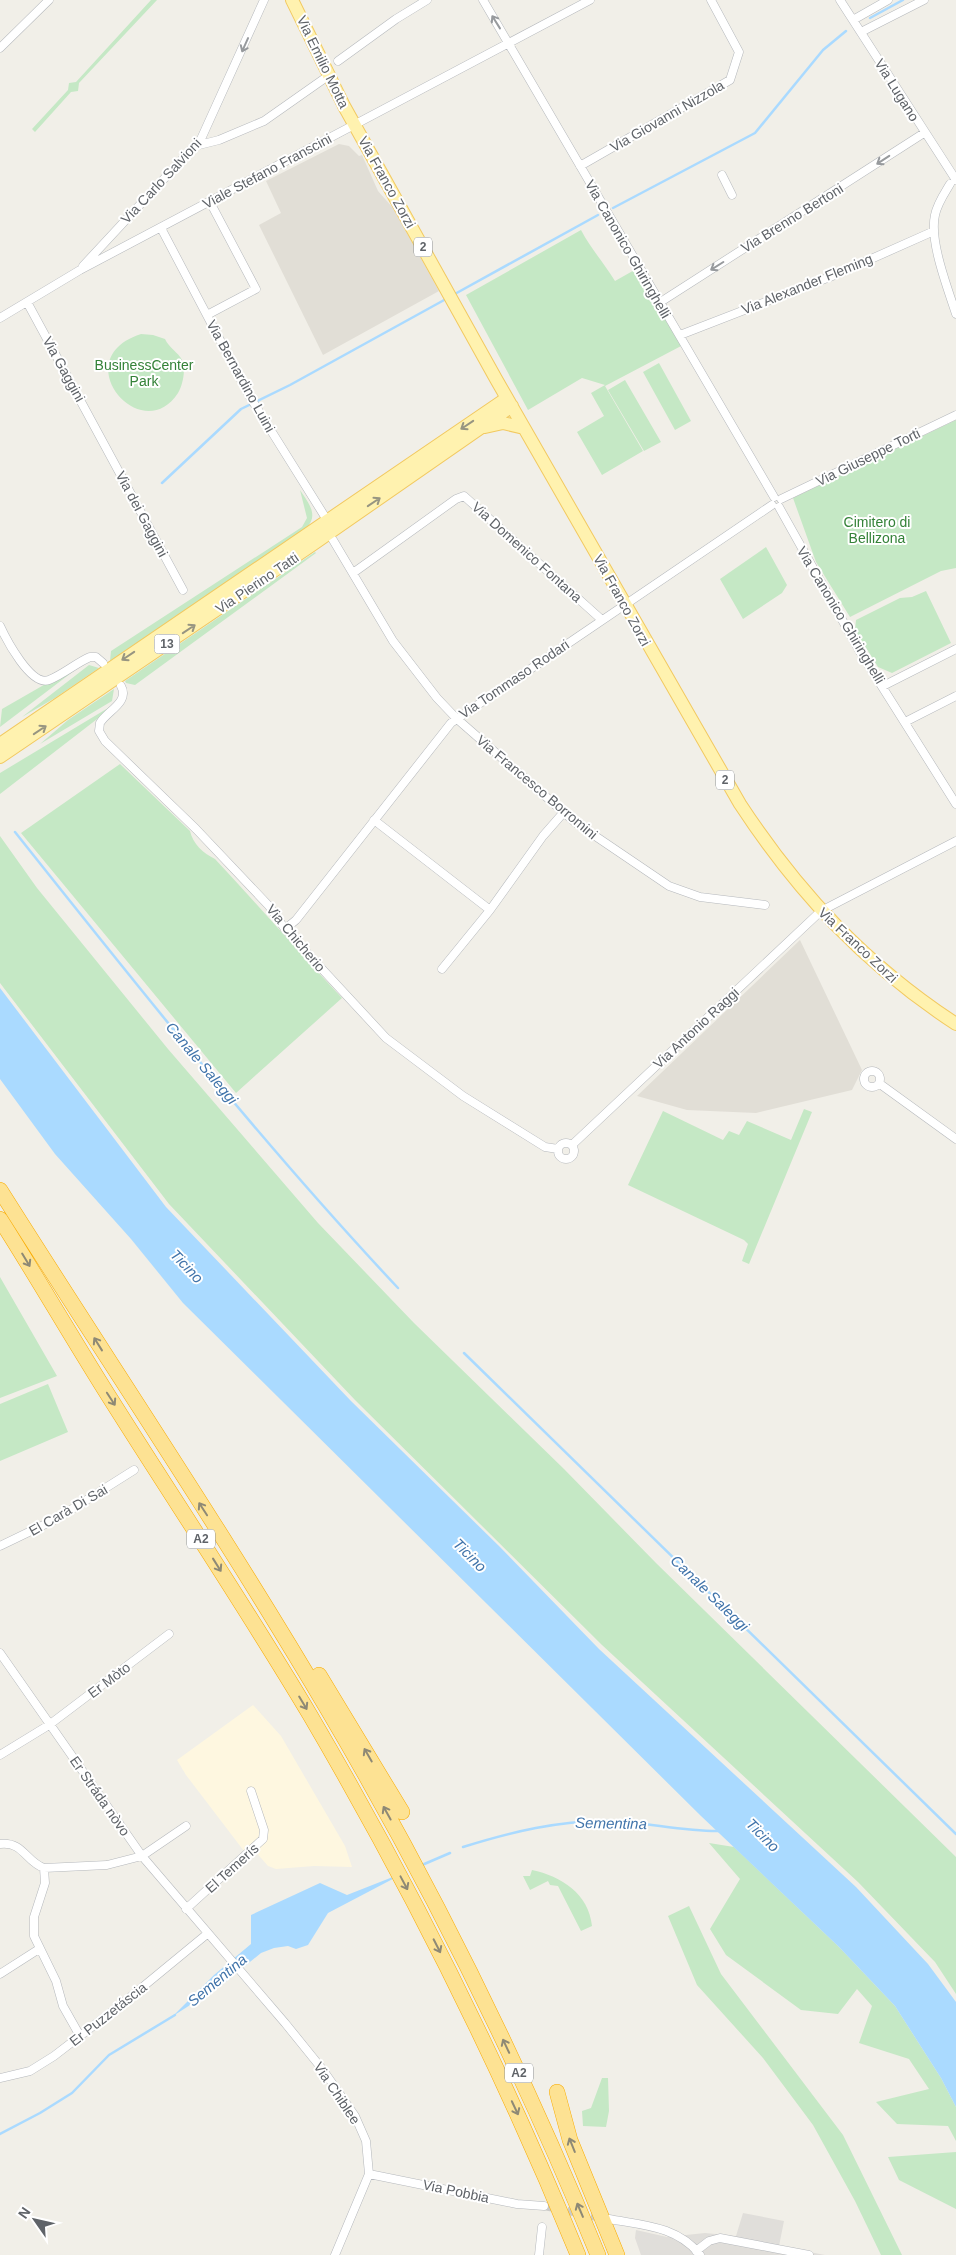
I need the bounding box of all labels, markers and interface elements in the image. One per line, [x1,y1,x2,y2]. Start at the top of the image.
street label: Via Emilio Motta [294,13,352,111]
one-way arrow [491,15,501,29]
one-way arrow [239,37,249,52]
street label: Via Lugano [872,56,923,124]
street label: Via Giovanni Nizzola [607,77,727,155]
street label: Viale Stefano Franscini [200,130,334,212]
street label: Via Franco Zorzi [355,133,419,231]
street label: Via Carlo Salvioni [118,135,204,227]
one-way arrow [877,155,891,165]
street label: Via Canonico Ghiringhelli [582,177,674,321]
street label: Via Brenno Bertoni [738,180,846,256]
road number: 2 [414,238,432,256]
street label: Via Alexander Fleming [739,250,875,318]
one-way arrow [710,261,724,271]
street label: Via Bernardino Luini [203,317,279,435]
street label: Via Gaggini [40,334,88,404]
park label: BusinessCenter Park [95,357,194,389]
one-way arrow [460,420,474,430]
street label: Via Giuseppe Torti [813,425,923,489]
street label: Via dei Gaggini [113,468,171,560]
one-way arrow [366,496,380,506]
street label: Via Domenico Fontana [469,498,585,606]
park label: Cimitero di Bellizona [844,514,910,546]
street label: Via Canonico Ghiringhelli [794,544,888,686]
street label: Via Pierino Tatti [212,549,302,617]
street label: Via Franco Zorzi [590,551,654,649]
one-way arrow [182,624,196,634]
road number: 13 [154,634,180,654]
street label: Via Tommaso Rodari [456,636,572,722]
one-way arrow [121,650,135,661]
one-way arrow [33,725,47,735]
street label: Via Francesco Borromini [473,732,601,842]
road number: 2 [716,770,734,790]
street label: Via Chicherio [263,901,329,975]
street label: Via Franco Zorzi [815,904,901,986]
street label: Via Antonio Raggi [650,984,742,1072]
water label: Canale Saleggi [163,1019,242,1108]
water label: Ticino [167,1246,207,1286]
one-way arrow [21,1253,31,1267]
one-way arrow [92,1337,102,1351]
one-way arrow [106,1391,116,1405]
street label: El Carà Di Sai [26,1481,110,1539]
one-way arrow [198,1502,208,1516]
road number: A2 [187,1530,215,1548]
water label: Ticino [450,1535,490,1575]
water label: Canale Saleggi [667,1552,753,1635]
one-way arrow [212,1558,223,1572]
street label: Er Mòto [85,1659,134,1701]
one-way arrow [298,1696,308,1710]
one-way arrow [363,1749,373,1763]
street label: Er Stráda nòvo [67,1753,133,1839]
one-way arrow [382,1805,392,1820]
water label: Sementina [575,1814,647,1832]
water label: Ticino [743,1815,783,1855]
street label: El Temerís [202,1840,262,1896]
one-way arrow [400,1875,409,1890]
one-way arrow [433,1938,442,1953]
water label: Sementina [184,1950,250,2010]
street label: Er Puzzetáscia [66,1979,150,2049]
one-way arrow [501,2039,510,2054]
street label: Via Chiblee [310,2059,364,2127]
road number: A2 [505,2064,533,2082]
one-way arrow [511,2100,520,2115]
one-way arrow [567,2138,577,2153]
street label: Via Pobbia [421,2176,491,2206]
north arrow [10,2195,60,2245]
one-way arrow [574,2203,584,2218]
text: N [15,2204,34,2221]

